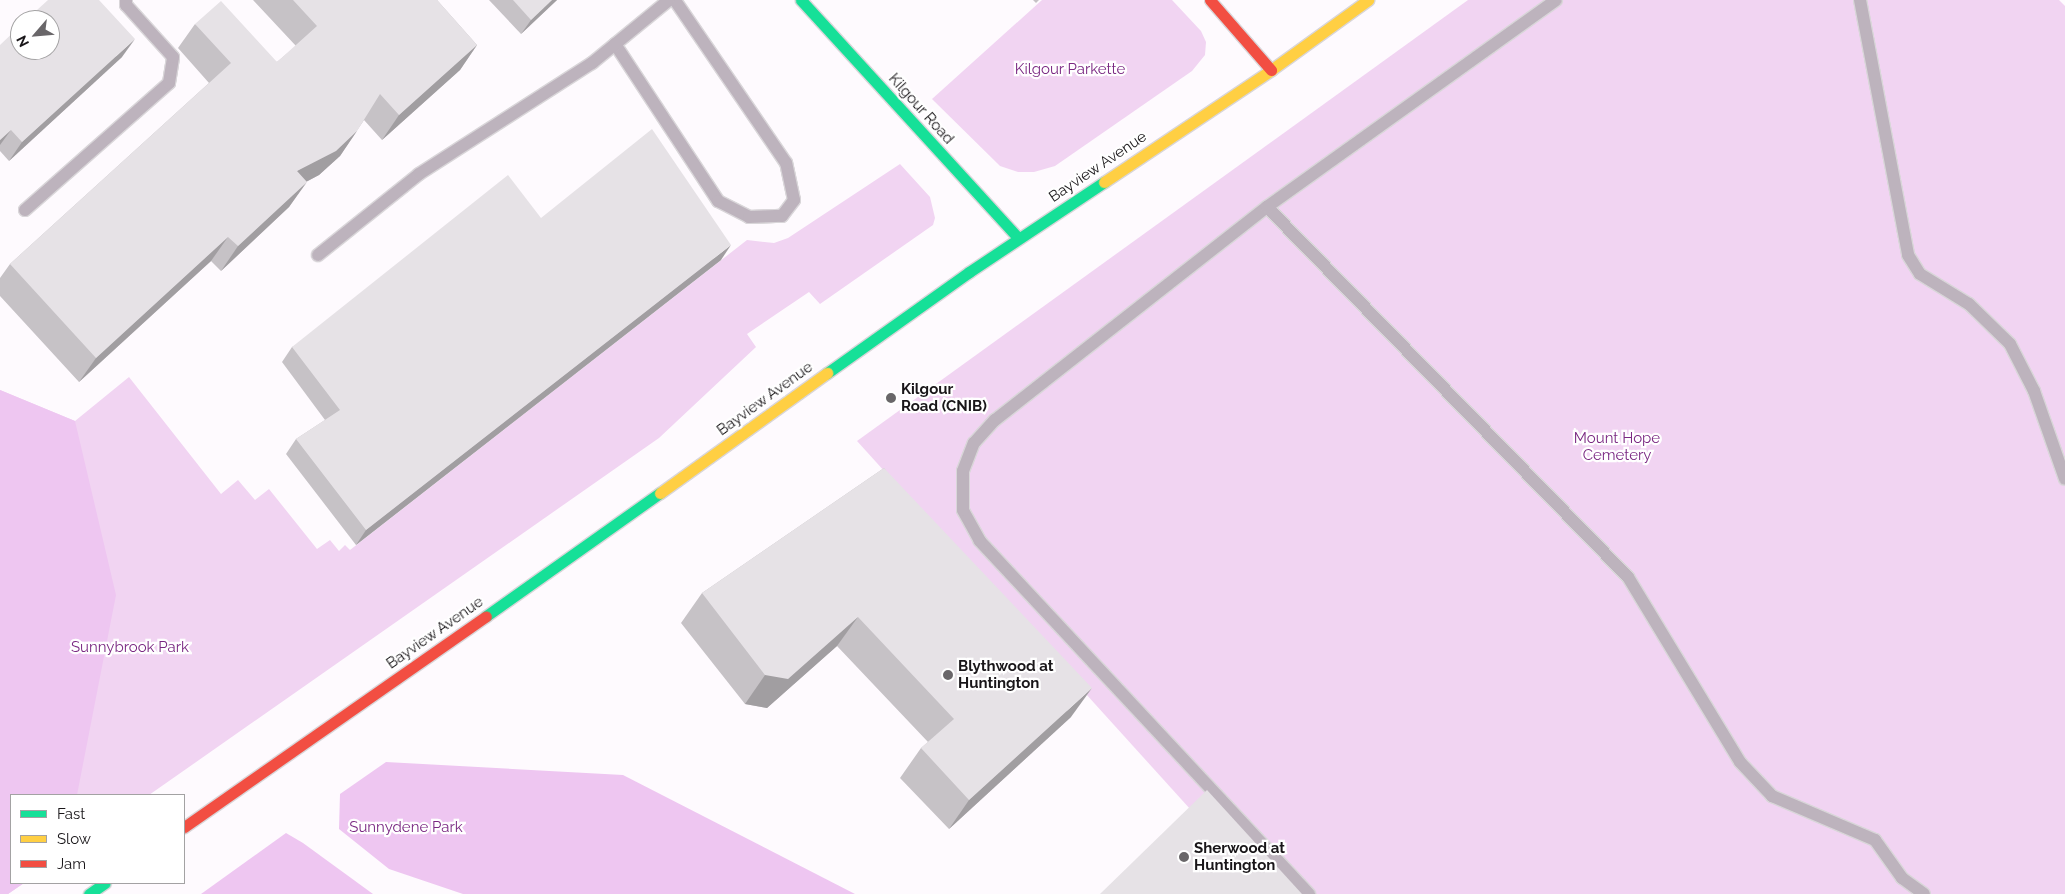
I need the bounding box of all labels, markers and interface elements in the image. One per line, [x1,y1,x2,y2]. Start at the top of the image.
north arrow [10,10,60,60]
text: N [13,33,32,50]
park label: Kilgour Parkette [1015,61,1125,79]
street label: Kilgour Road [884,70,958,148]
street label: Bayview Avenue [1045,128,1151,206]
street label: Bayview Avenue [713,358,817,440]
place label: Kilgour Road (CNIB) [901,380,987,415]
marker: Kilgour Road (CNIB) [885,392,897,404]
park label: Mount Hope Cemetery [1574,429,1660,464]
street label: Bayview Avenue [383,593,487,673]
park label: Sunnybrook Park [71,639,189,657]
place label: Blythwood at Huntington [958,657,1054,692]
marker: Blythwood at Huntington [942,669,954,681]
legend [10,794,185,884]
text: Fast [57,805,85,823]
park label: Sunnydene Park [349,819,463,837]
text: Slow [57,830,91,848]
place label: Sherwood at Huntington [1194,839,1285,874]
marker: Sherwood at Huntington [1178,851,1190,863]
text: Jam [57,855,86,873]

